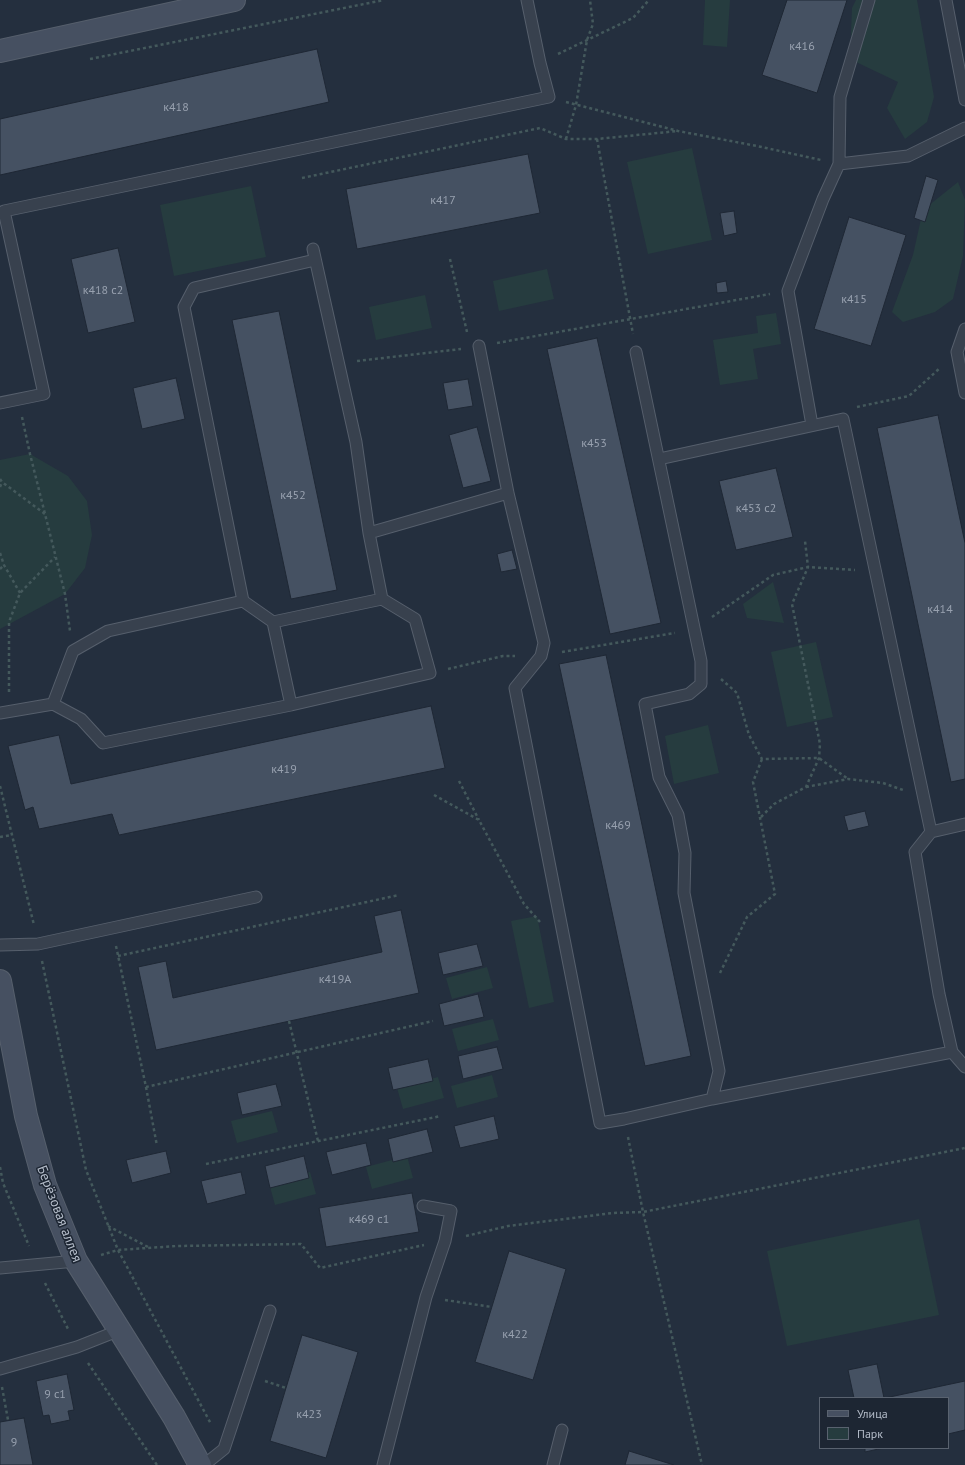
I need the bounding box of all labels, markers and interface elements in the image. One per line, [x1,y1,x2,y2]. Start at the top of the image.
house number: к416 [789,40,815,54]
house number: к418 [163,101,189,115]
house number: к417 [430,194,456,208]
house number: к418 с2 [83,284,123,298]
house number: к415 [841,293,867,307]
house number: к453 [581,437,607,451]
house number: к452 [280,489,306,503]
house number: к453 с2 [736,502,776,516]
house number: к414 [927,603,953,617]
house number: к419 [271,763,297,777]
house number: к469 [605,819,631,833]
house number: к419А [319,973,351,987]
street label: Берёзовая аллея [33,1163,85,1265]
house number: к469 с1 [349,1213,389,1227]
house number: к422 [502,1328,528,1342]
house number: 9 с1 [44,1388,66,1402]
legend [819,1397,949,1449]
text: Улица [857,1406,888,1421]
house number: к423 [296,1408,322,1422]
text: Парк [857,1426,883,1441]
house number: 9 [11,1436,17,1450]

